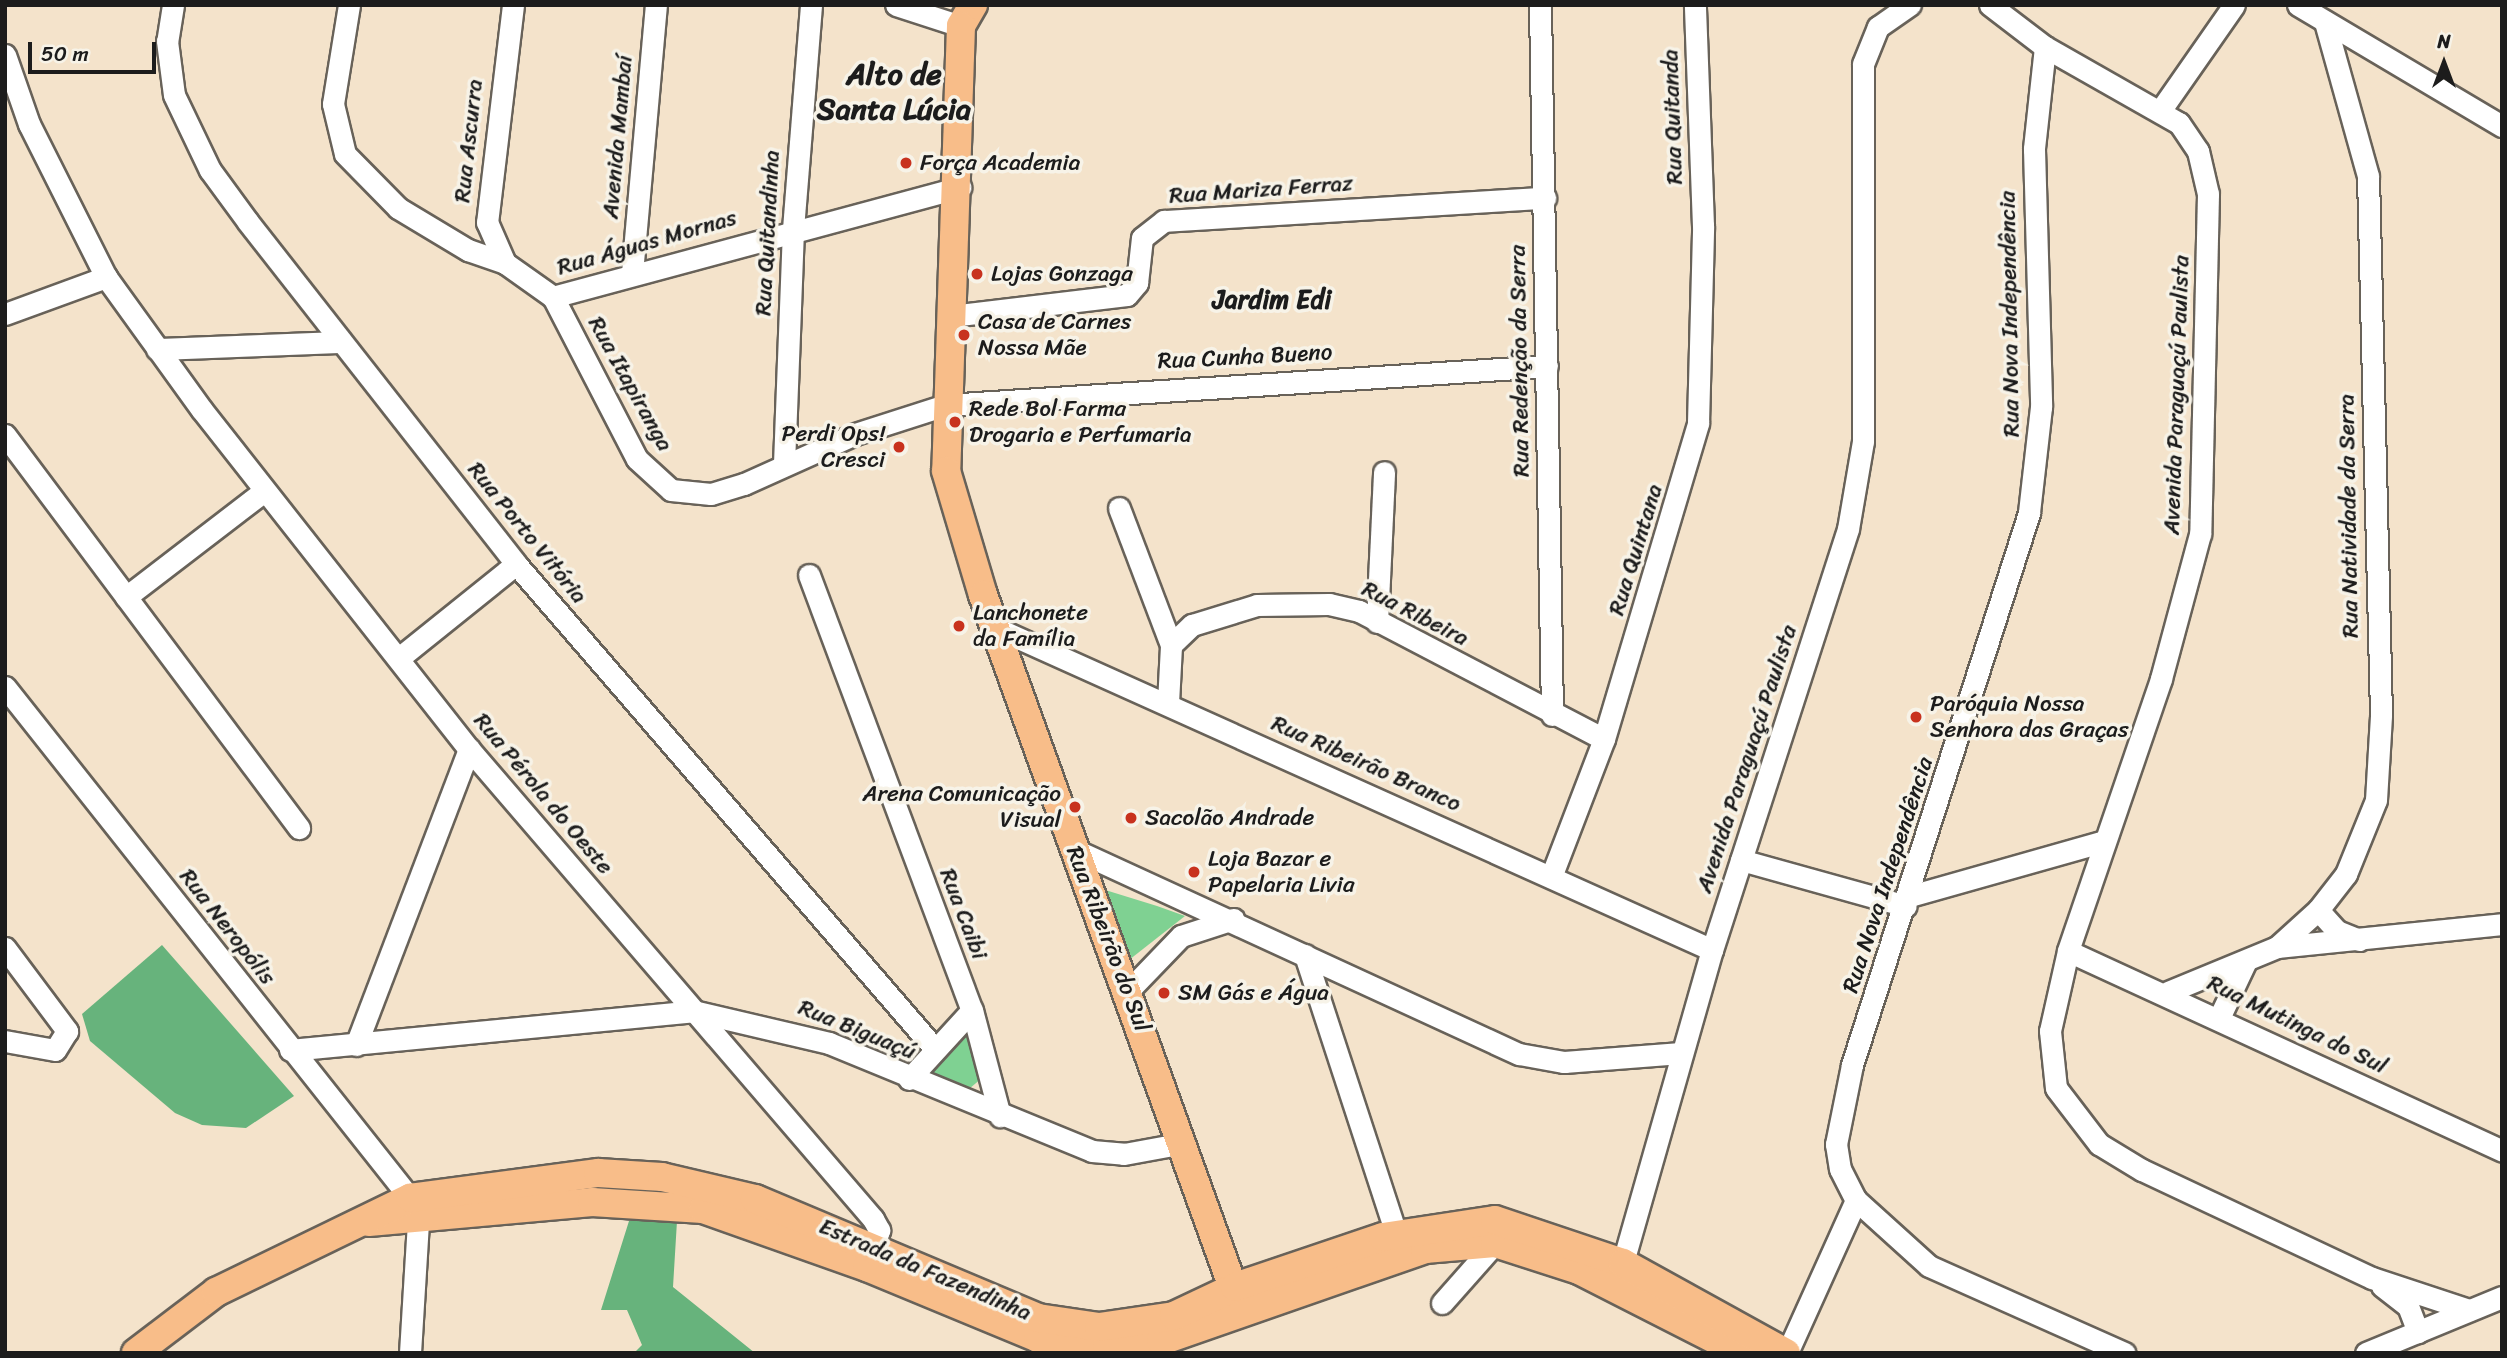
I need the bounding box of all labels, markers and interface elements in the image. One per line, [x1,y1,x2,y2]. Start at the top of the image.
text: N [2437,25,2451,58]
scale bar [32,28,159,72]
north arrow [2409,28,2479,98]
text: 50 m [41,35,89,73]
street label: Rua Quitanda [1657,49,1689,185]
street label: Avenida Mambaí [597,54,639,220]
district label: Alto de Santa Lúcia [817,56,971,126]
street label: Rua Ascurra [449,78,489,204]
street label: Rua Quitandinha [750,149,786,317]
place label: Força Academia [920,149,1080,177]
marker: Força Academia [898,155,914,171]
street label: Rua Mariza Ferraz [1168,170,1354,210]
street label: Rua Nova Independência [1994,190,2026,438]
street label: Rua Águas Mornas [555,204,739,282]
street label: Rua Redenção da Serra [1504,244,1536,478]
street label: Avenida Paraguaçú Paulista [2158,255,2196,535]
place label: Lojas Gonzaga [991,260,1133,288]
marker: Lojas Gonzaga [969,266,985,282]
district label: Jardim Edi [1213,284,1331,316]
place label: Casa de Carnes Nossa Mãe [978,308,1131,362]
street label: Rua Itapiranga [582,312,678,456]
marker: Casa de Carnes Nossa Mãe [956,327,972,343]
street label: Rua Cunha Bueno [1157,339,1333,375]
street label: Rua Natividade da Serra [2333,393,2365,639]
place label: Rede Bol Farma Drogaria e Perfumaria [969,395,1192,449]
marker: Rede Bol Farma Drogaria e Perfumaria [947,414,963,430]
place label: Perdi Ops! Cresci [782,420,885,474]
marker: Perdi Ops! Cresci [891,439,907,455]
street label: Rua Porto Vitória [461,456,593,610]
street label: Rua Quintana [1603,481,1669,619]
street label: Rua Ribeira [1357,575,1473,653]
place label: Lanchonete da Família [973,599,1088,653]
marker: Lanchonete da Família [951,618,967,634]
street label: Avenida Paraguaçú Paulista [1691,622,1803,896]
place label: Paróquia Nossa Senhora das Graças [1930,690,2128,744]
street label: Rua Pérola do Oeste [467,707,619,881]
marker: Paróquia Nossa Senhora das Graças [1908,709,1924,725]
street label: Rua Ribeirão Branco [1267,710,1465,818]
street label: Rua Nova Independência [1837,753,1939,997]
place label: Arena Comunicação Visual [862,780,1061,834]
marker: Arena Comunicação Visual [1067,799,1083,815]
place label: Sacolão Andrade [1145,804,1314,832]
marker: Sacolão Andrade [1123,810,1139,826]
street label: Rua Ribeirão do Sul [1060,842,1156,1036]
place label: Loja Bazar e Papelaria Livia [1208,845,1354,899]
street label: Rua Neropólis [173,863,281,991]
marker: Loja Bazar e Papelaria Livia [1186,864,1202,880]
street label: Rua Caibi [933,865,993,963]
street label: Rua Mutinga do Sul [2203,970,2391,1080]
place label: SM Gás e Água [1178,979,1329,1007]
marker: SM Gás e Água [1156,985,1172,1001]
street label: Rua Biguaçú [794,994,920,1066]
street label: Estrada da Fazendinha [815,1213,1035,1327]

